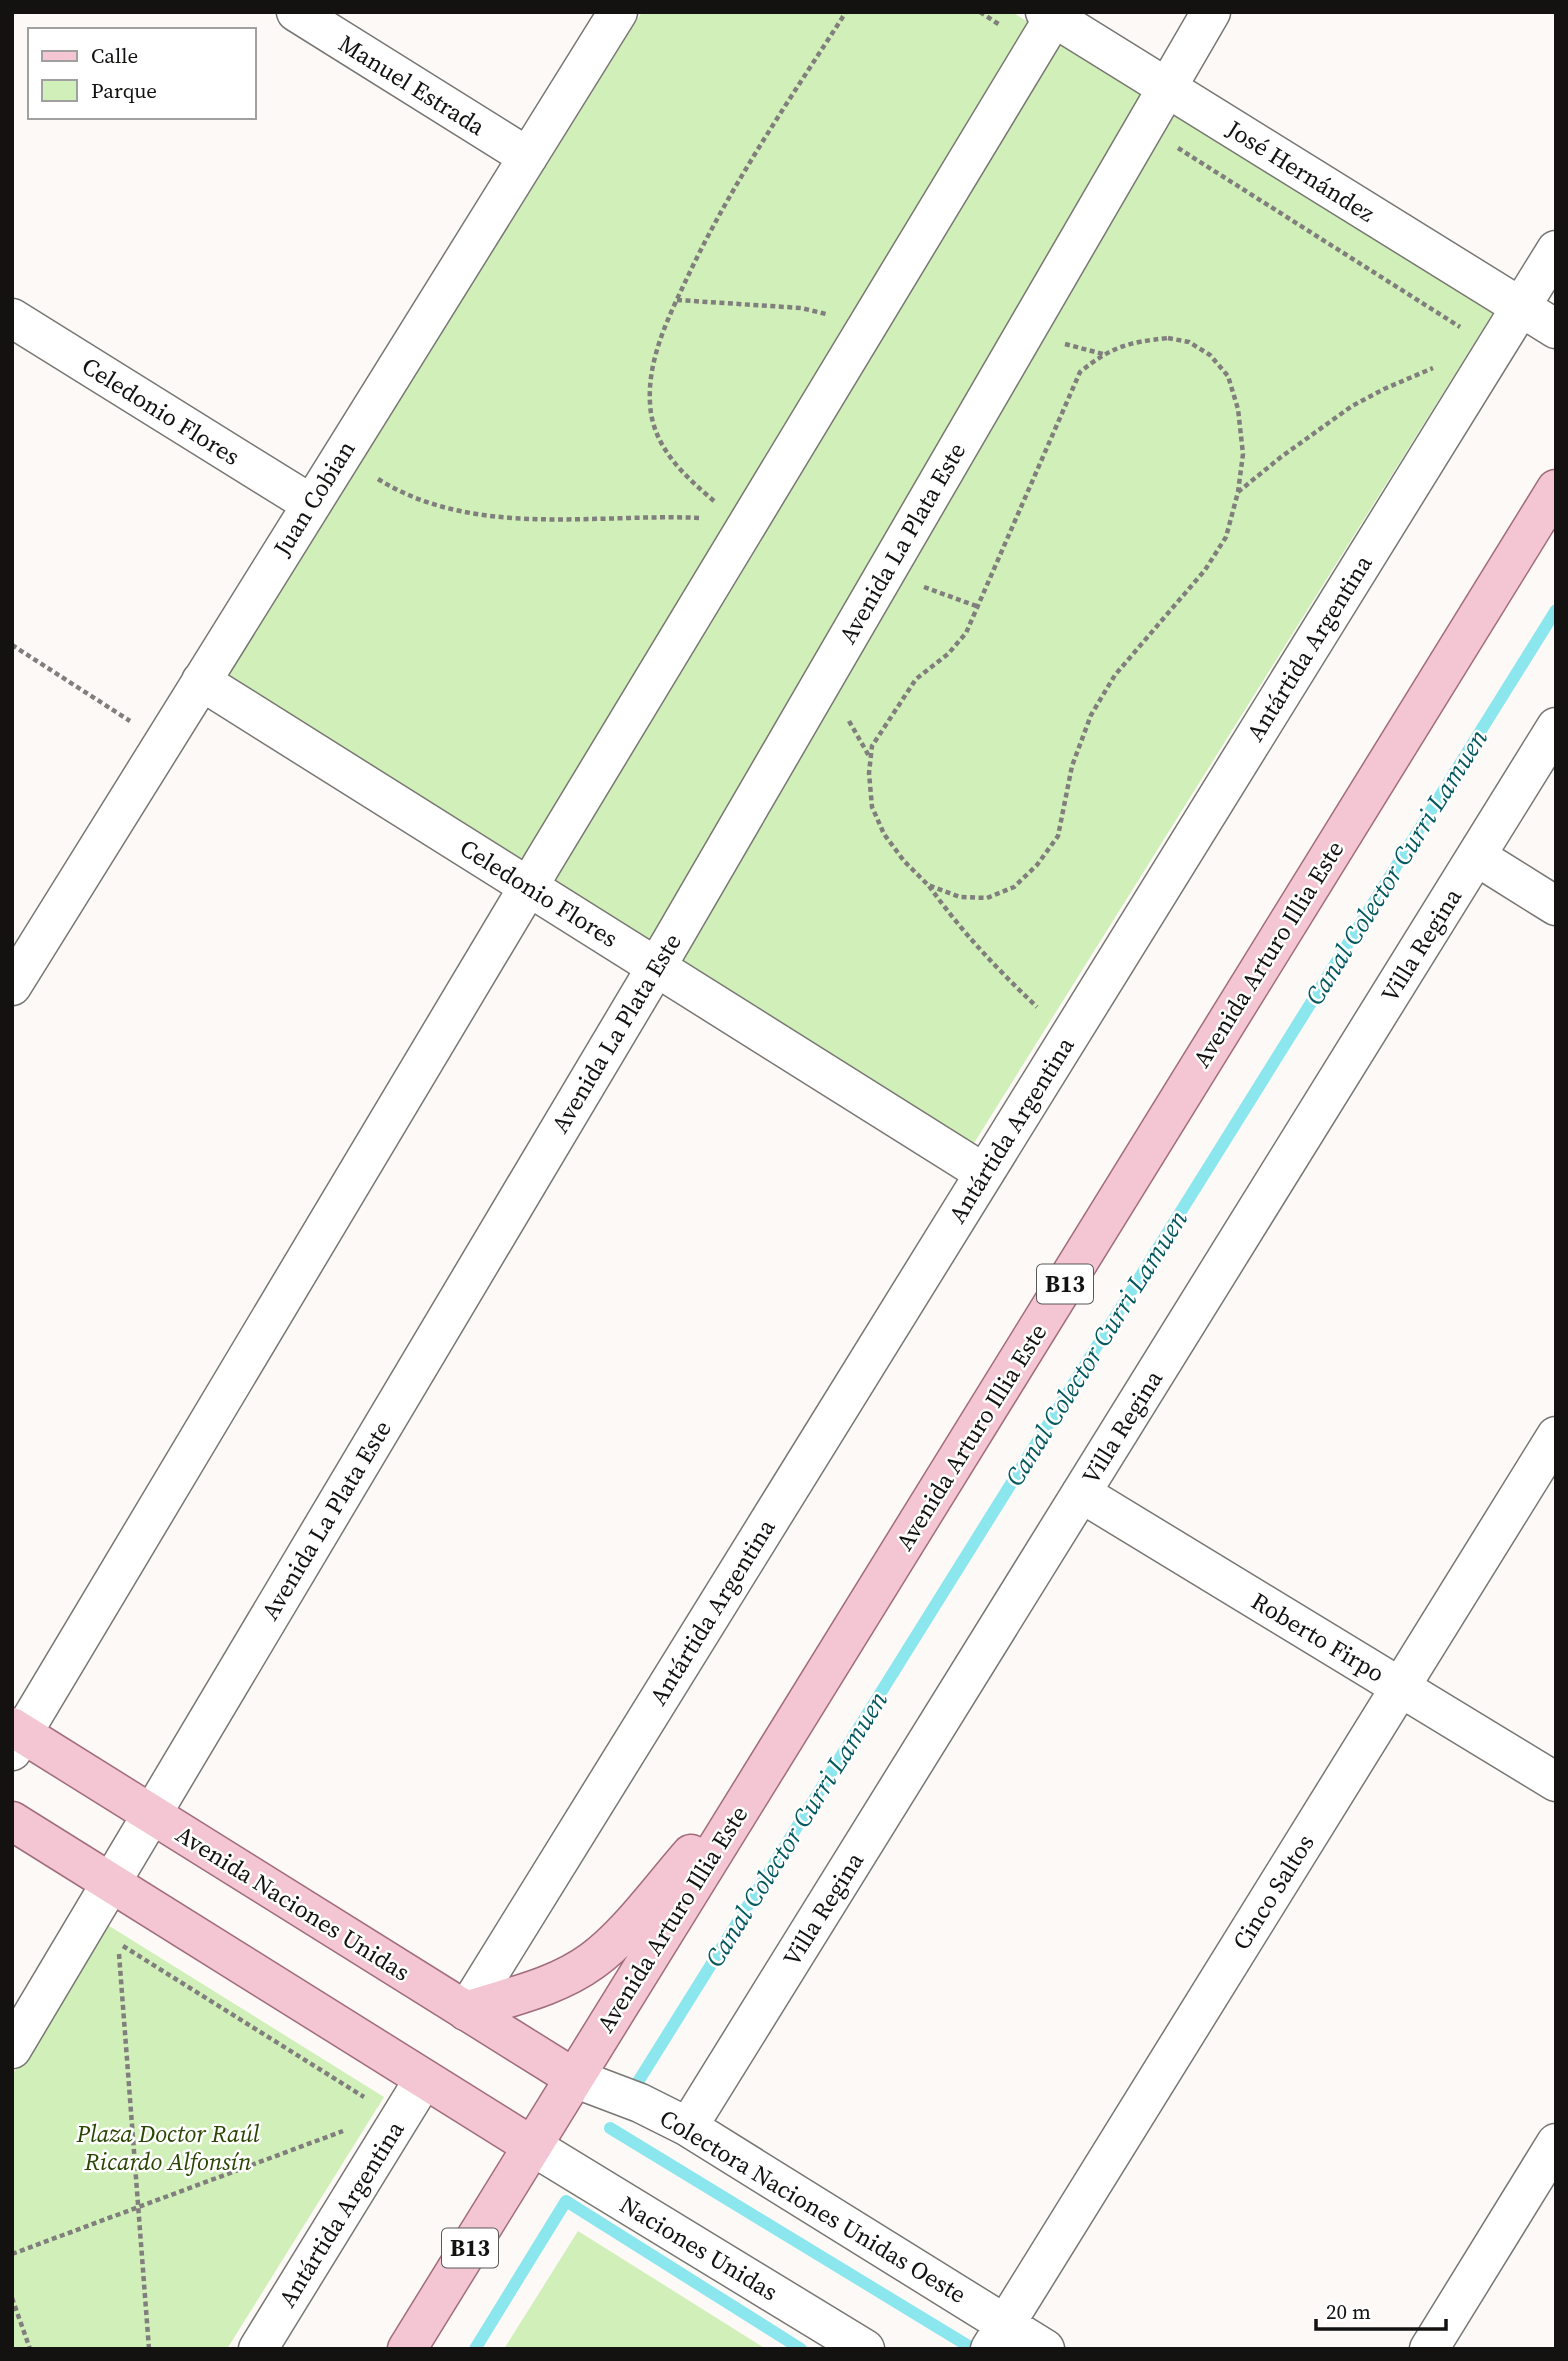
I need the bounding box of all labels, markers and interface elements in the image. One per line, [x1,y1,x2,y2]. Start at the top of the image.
street label: Manuel Estrada [333,27,492,144]
legend [28,28,256,119]
text: Calle [91,41,138,70]
text: Parque [91,76,157,105]
street label: José Hernández [1220,112,1381,230]
street label: Celedonio Flores [76,349,246,473]
street label: Juan Cobian [265,434,362,563]
street label: Avenida La Plata Este [831,436,973,650]
street label: Antártida Argentina [1238,548,1380,747]
water label: Canal Colector Curri Lamuen [1296,722,1496,1012]
street label: Celedonio Flores [454,831,624,955]
street label: Avenida Arturo Illia Este [1185,834,1351,1074]
street label: Villa Regina [1373,881,1469,1008]
street label: Avenida La Plata Este [543,927,689,1139]
street label: Antártida Argentina [940,1030,1082,1229]
water label: Canal Colector Curri Lamuen [996,1203,1196,1493]
road number: B13 [1037,1264,1093,1303]
street label: Avenida Arturo Illia Este [888,1317,1054,1557]
street label: Villa Regina [1074,1363,1170,1490]
street label: Avenida La Plata Este [253,1414,399,1626]
street label: Antártida Argentina [641,1512,783,1711]
street label: Roberto Firpo [1245,1584,1391,1690]
water label: Canal Colector Curri Lamuen [696,1684,896,1974]
street label: Avenida Arturo Illia Este [589,1799,755,2039]
street label: Avenida Naciones Unidas [170,1817,416,1989]
street label: Cinco Saltos [1224,1828,1322,1956]
street label: Villa Regina [775,1845,871,1972]
street label: Colectora Naciones Unidas Oeste [655,2103,971,2309]
street label: Antártida Argentina [270,2114,412,2313]
park label: Plaza Doctor Raúl Ricardo Alfonsín [75,2117,260,2178]
street label: Naciones Unidas [615,2190,783,2306]
road number: B13 [442,2228,498,2268]
scale bar [1316,2288,1446,2332]
text: 20 m [1326,2297,1371,2326]

